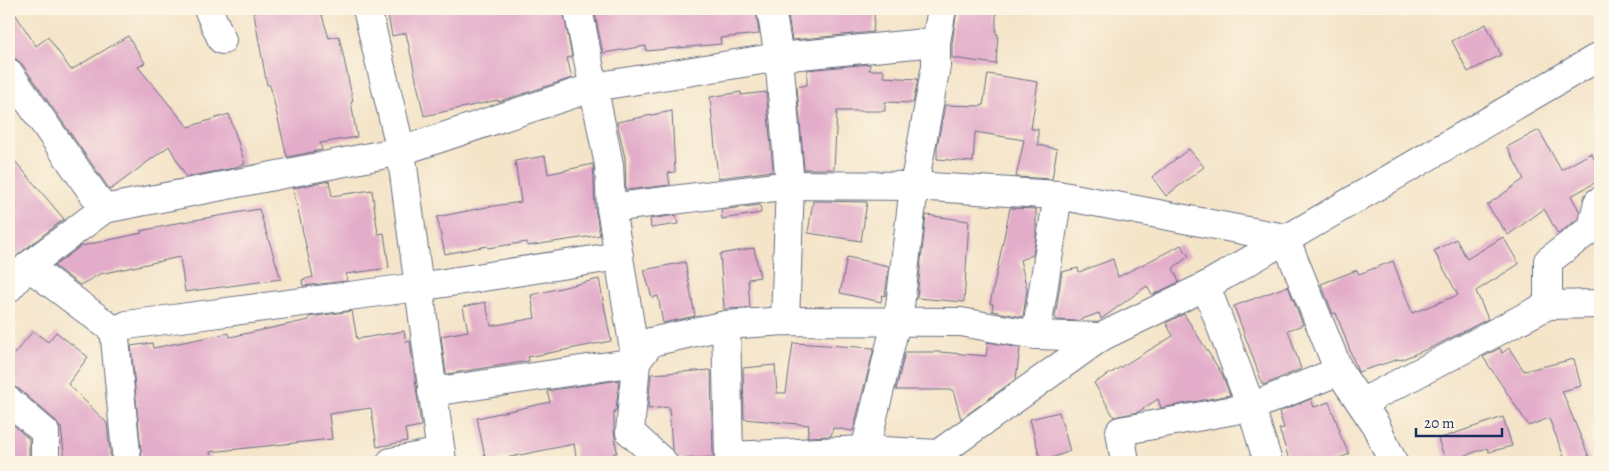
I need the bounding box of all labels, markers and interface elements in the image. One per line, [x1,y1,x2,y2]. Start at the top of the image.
scale bar [1416,406,1503,438]
text: 20 m [1424,413,1455,433]

